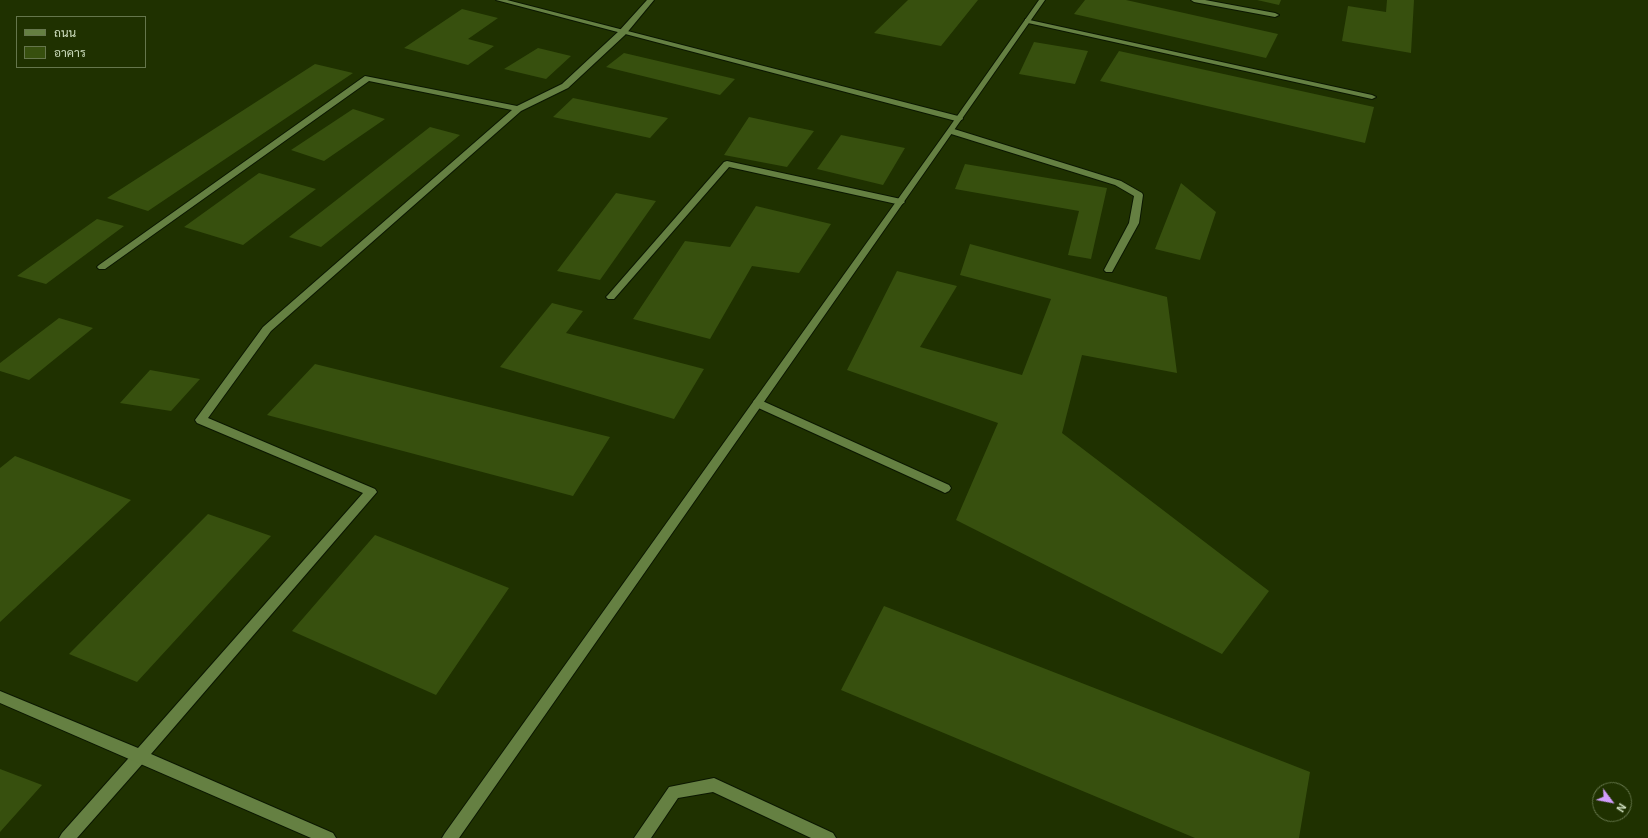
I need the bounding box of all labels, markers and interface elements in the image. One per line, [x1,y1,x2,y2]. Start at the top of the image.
legend [16,16,146,68]
text: ถนน [54,25,76,39]
text: อาคาร [54,45,86,59]
north arrow [1592,782,1632,822]
text: N [1614,801,1629,815]

